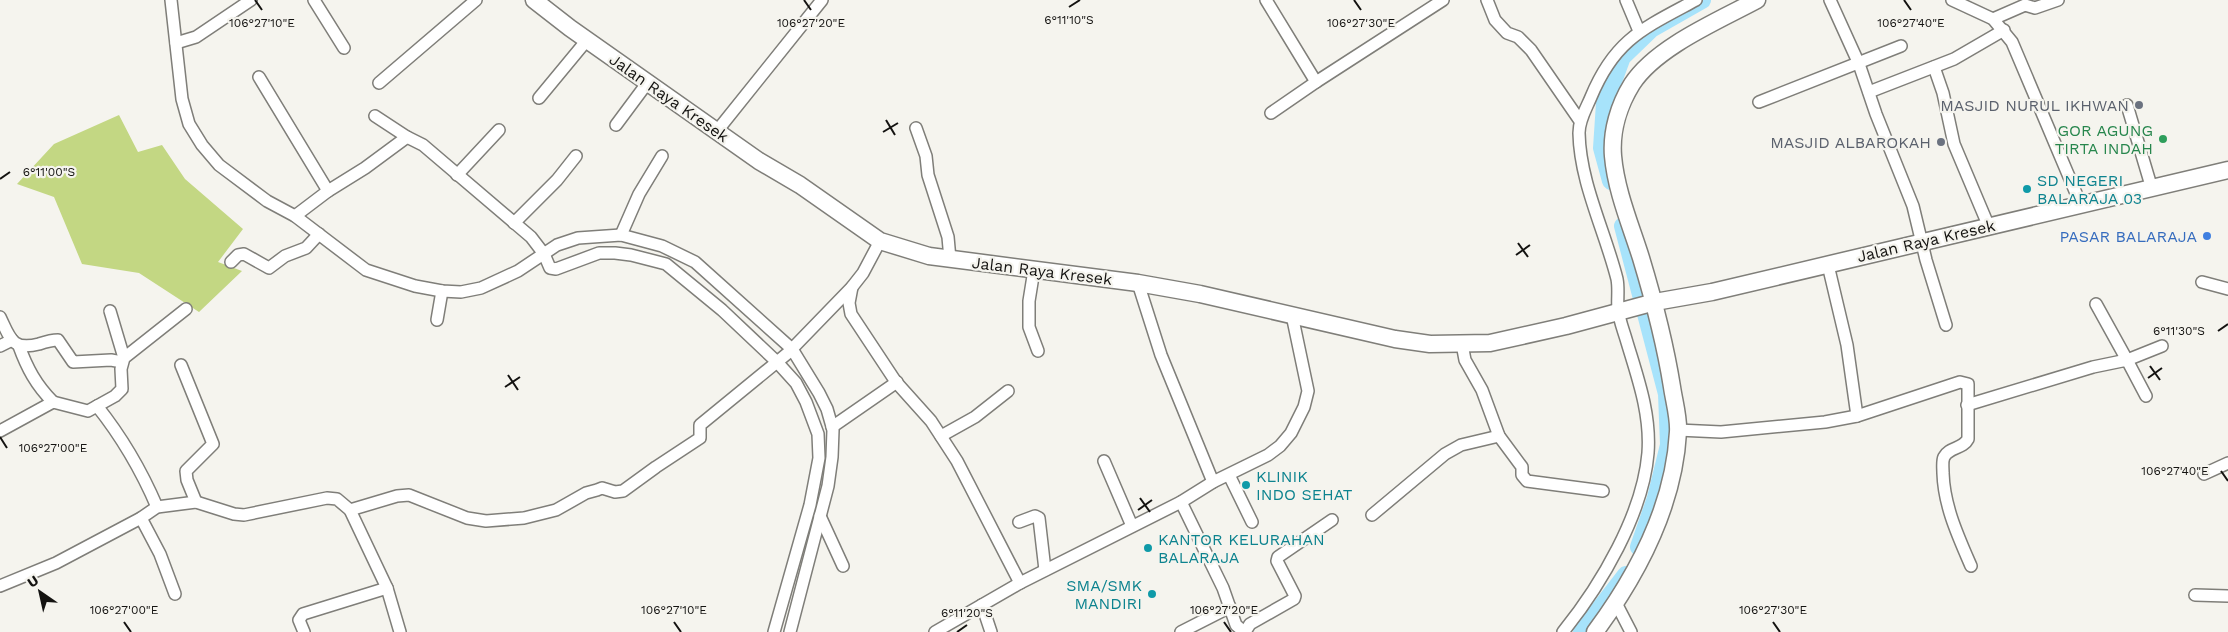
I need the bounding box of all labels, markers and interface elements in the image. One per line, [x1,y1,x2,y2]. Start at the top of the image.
text: 6°11'10"S [1044,13,1094,27]
text: 106°27'10"E [229,16,295,30]
text: 106°27'20"E [777,16,845,30]
text: 106°27'30"E [1327,16,1395,30]
text: 106°27'40"E [1877,16,1945,30]
street label: Jalan Raya Kresek [606,50,732,146]
place label: MASJID NURUL IKHWAN [1940,96,2129,115]
marker: MASJID NURUL IKHWAN [2133,99,2145,111]
place label: GOR AGUNG TIRTA INDAH [2055,121,2153,158]
place label: MASJID ALBAROKAH [1770,133,1931,152]
marker: GOR AGUNG TIRTA INDAH [2157,133,2169,145]
marker: MASJID ALBAROKAH [1935,136,1947,148]
text: 6°11'00"S [23,165,75,179]
place label: SD NEGERI BALARAJA 03 [2037,171,2142,208]
marker: SD NEGERI BALARAJA 03 [2021,183,2033,195]
street label: Jalan Raya Kresek [1855,216,1997,266]
place label: PASAR BALARAJA [2059,227,2197,246]
marker: PASAR BALARAJA [2201,230,2213,242]
street label: Jalan Raya Kresek [971,253,1113,289]
text: 6°11'30"S [2153,324,2205,338]
text: 106°27'00"E [19,441,88,455]
text: 106°27'40"E [2141,464,2209,478]
place label: KLINIK INDO SEHAT [1256,467,1353,504]
marker: KLINIK INDO SEHAT [1240,479,1252,491]
place label: KANTOR KELURAHAN BALARAJA [1158,530,1325,567]
marker: KANTOR KELURAHAN BALARAJA [1142,542,1154,554]
north arrow [15,567,65,617]
text: U [24,572,41,591]
place label: SMA/SMK MANDIRI [1066,576,1142,613]
marker: SMA/SMK MANDIRI [1146,588,1158,600]
text: 106°27'00"E [90,603,159,617]
text: 106°27'10"E [641,603,707,617]
text: 106°27'20"E [1190,603,1258,617]
text: 106°27'30"E [1739,603,1807,617]
text: 6°11'20"S [941,606,993,620]

